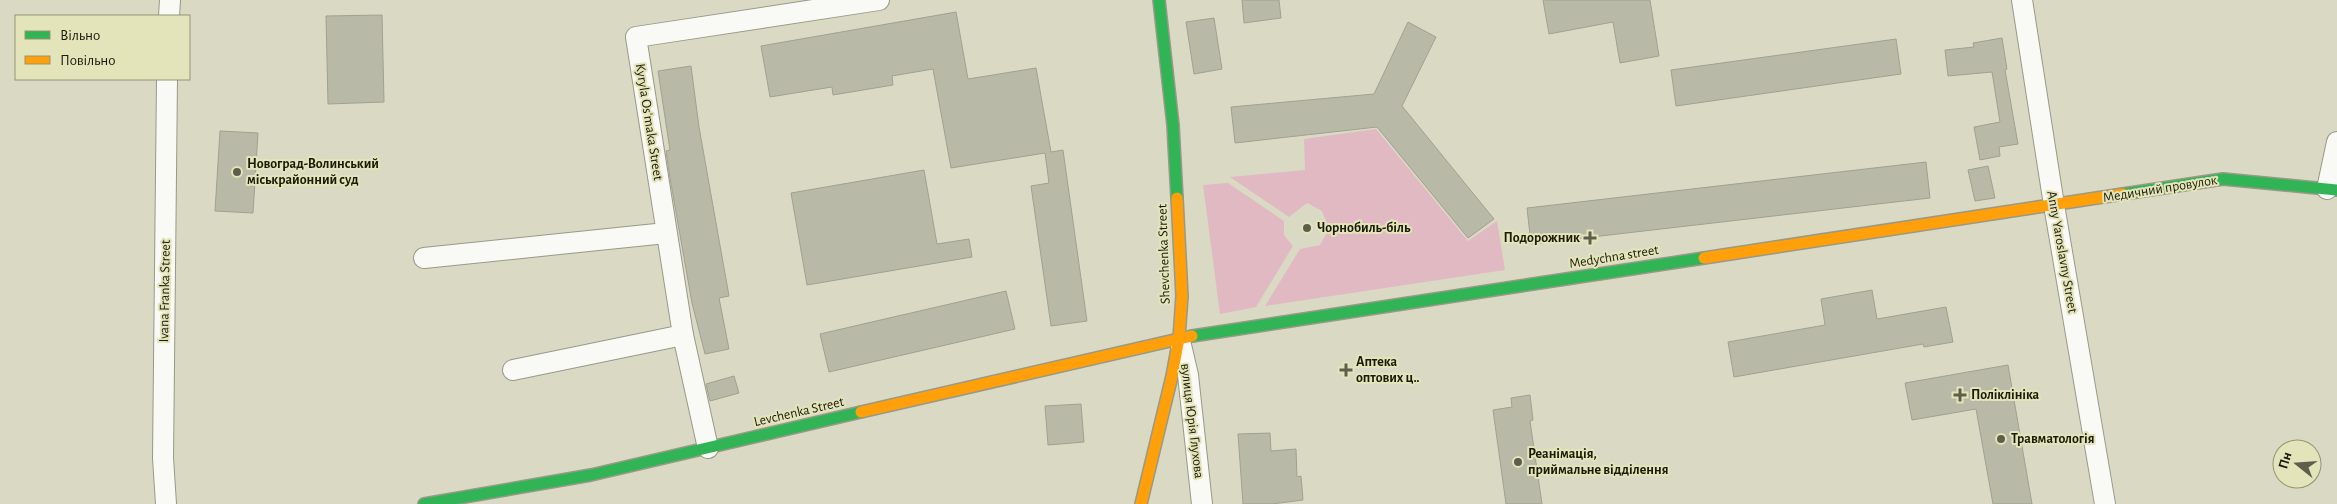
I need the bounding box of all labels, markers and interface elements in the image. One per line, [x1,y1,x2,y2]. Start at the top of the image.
legend [15,15,190,80]
text: Вільно [60,28,100,43]
text: Повільно [60,53,116,68]
street label: Kyryla Osʹmaka Street [633,63,665,182]
place label: Новоград-Волинський міськрайонний суд [247,157,379,187]
marker: Новоград-Волинський міськрайонний суд [231,166,243,178]
street label: Медичний провулок [2102,173,2219,205]
street label: Anny Yaroslavny Street [2044,190,2080,315]
street label: Shevchenka Street [1155,203,1173,304]
place label: Чорнобиль-біль [1317,221,1411,235]
marker: Чорнобиль-біль [1301,222,1313,234]
place label: Подорожник [1504,231,1580,245]
marker: Подорожник [1584,232,1596,244]
street label: Ivana Franka Street [157,239,173,342]
street label: Medychna street [1568,243,1660,271]
place label: Аптека оптових ц‥ [1356,355,1419,385]
street label: вулиця Юрія Глухова [1178,363,1206,480]
marker: Аптека оптових ц‥ [1340,364,1352,376]
marker: Поліклініка [1953,388,1967,402]
place label: Поліклініка [1971,388,2040,402]
street label: Levchenka Street [753,395,846,429]
place label: Травматологія [2011,432,2094,446]
marker: Травматологія [1995,433,2007,445]
north arrow [2272,439,2322,489]
place label: Реанімація, приймальне відділення [1528,447,1668,477]
text: Пн [2276,450,2295,471]
marker: Реанімація, приймальне відділення [1512,456,1524,468]

